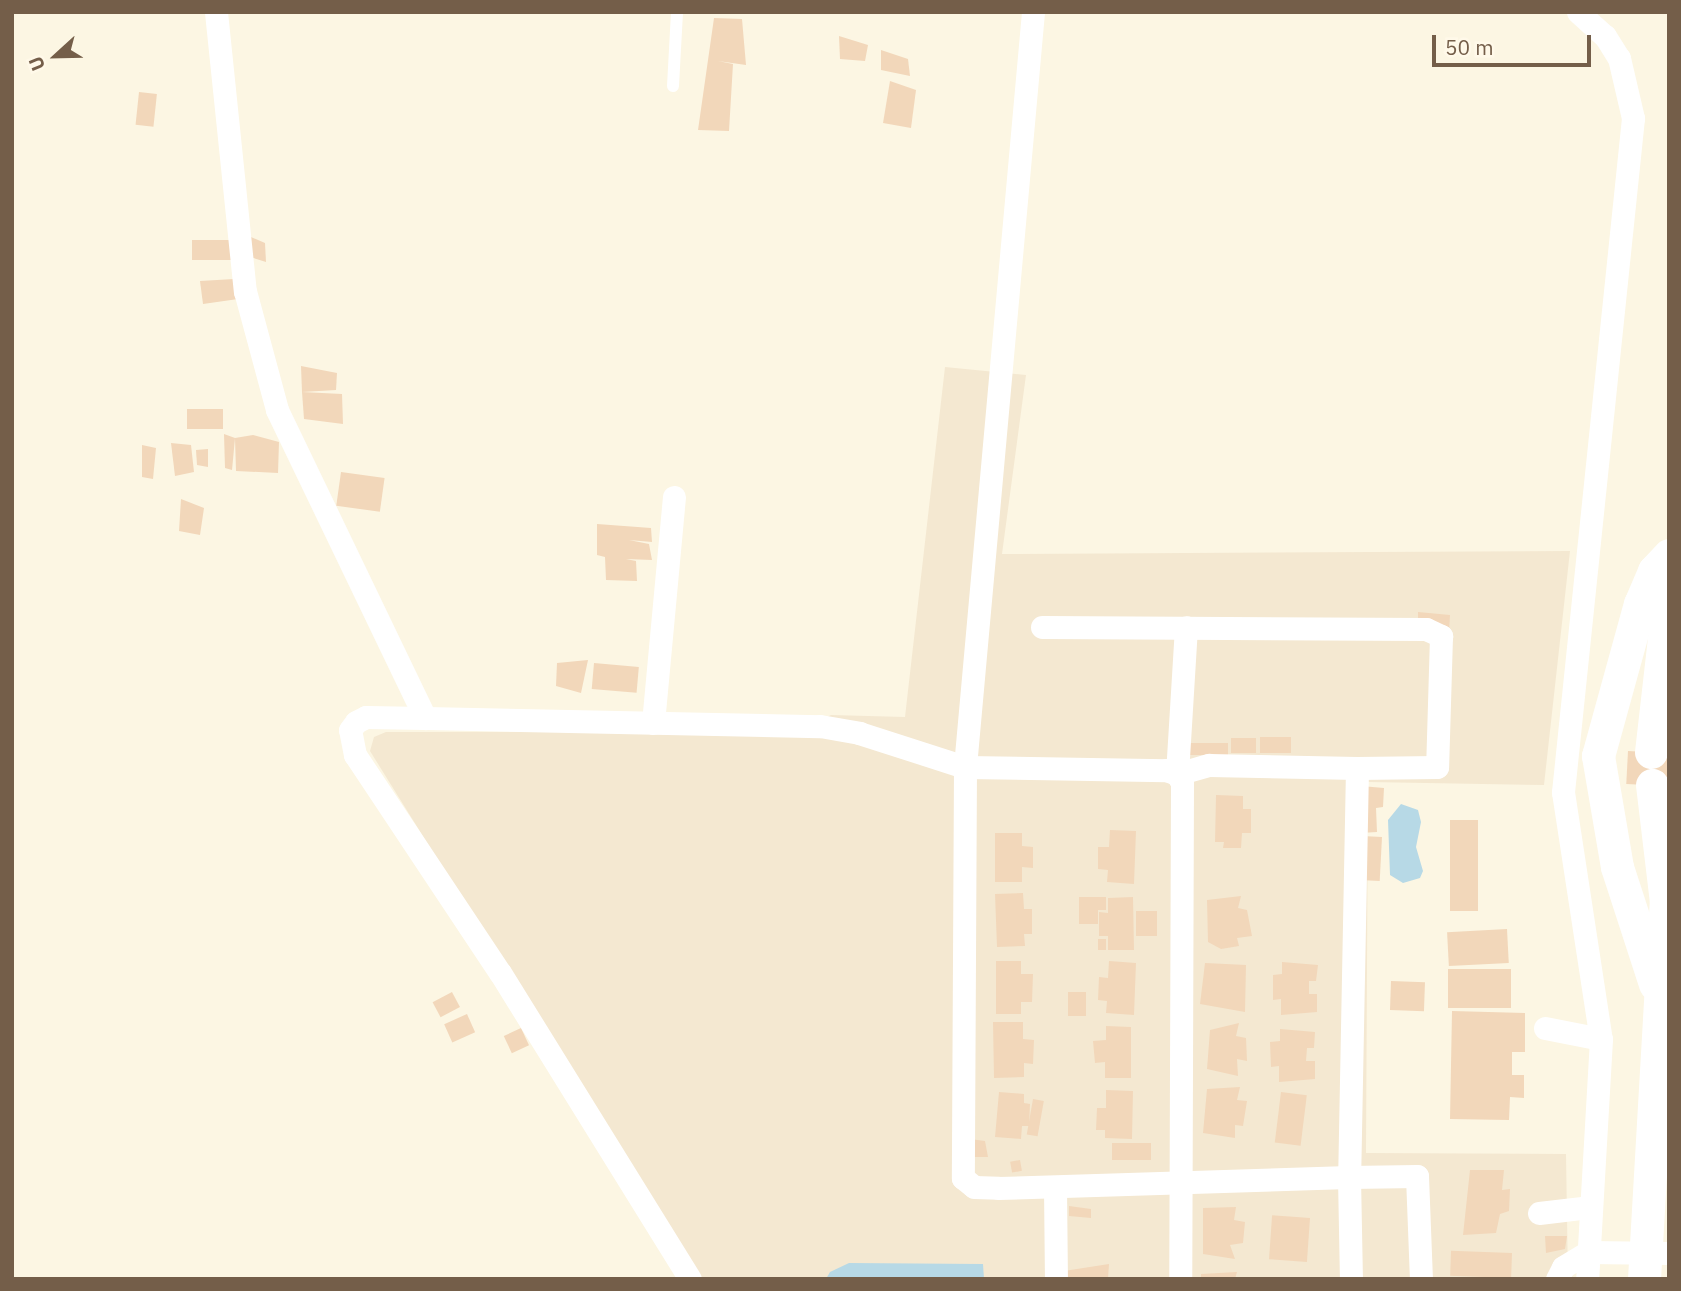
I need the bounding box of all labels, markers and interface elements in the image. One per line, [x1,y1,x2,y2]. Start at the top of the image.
north arrow [21,21,91,91]
scale bar [1436,21,1595,65]
text: 50 m [1445,33,1494,61]
text: U [23,53,50,74]

